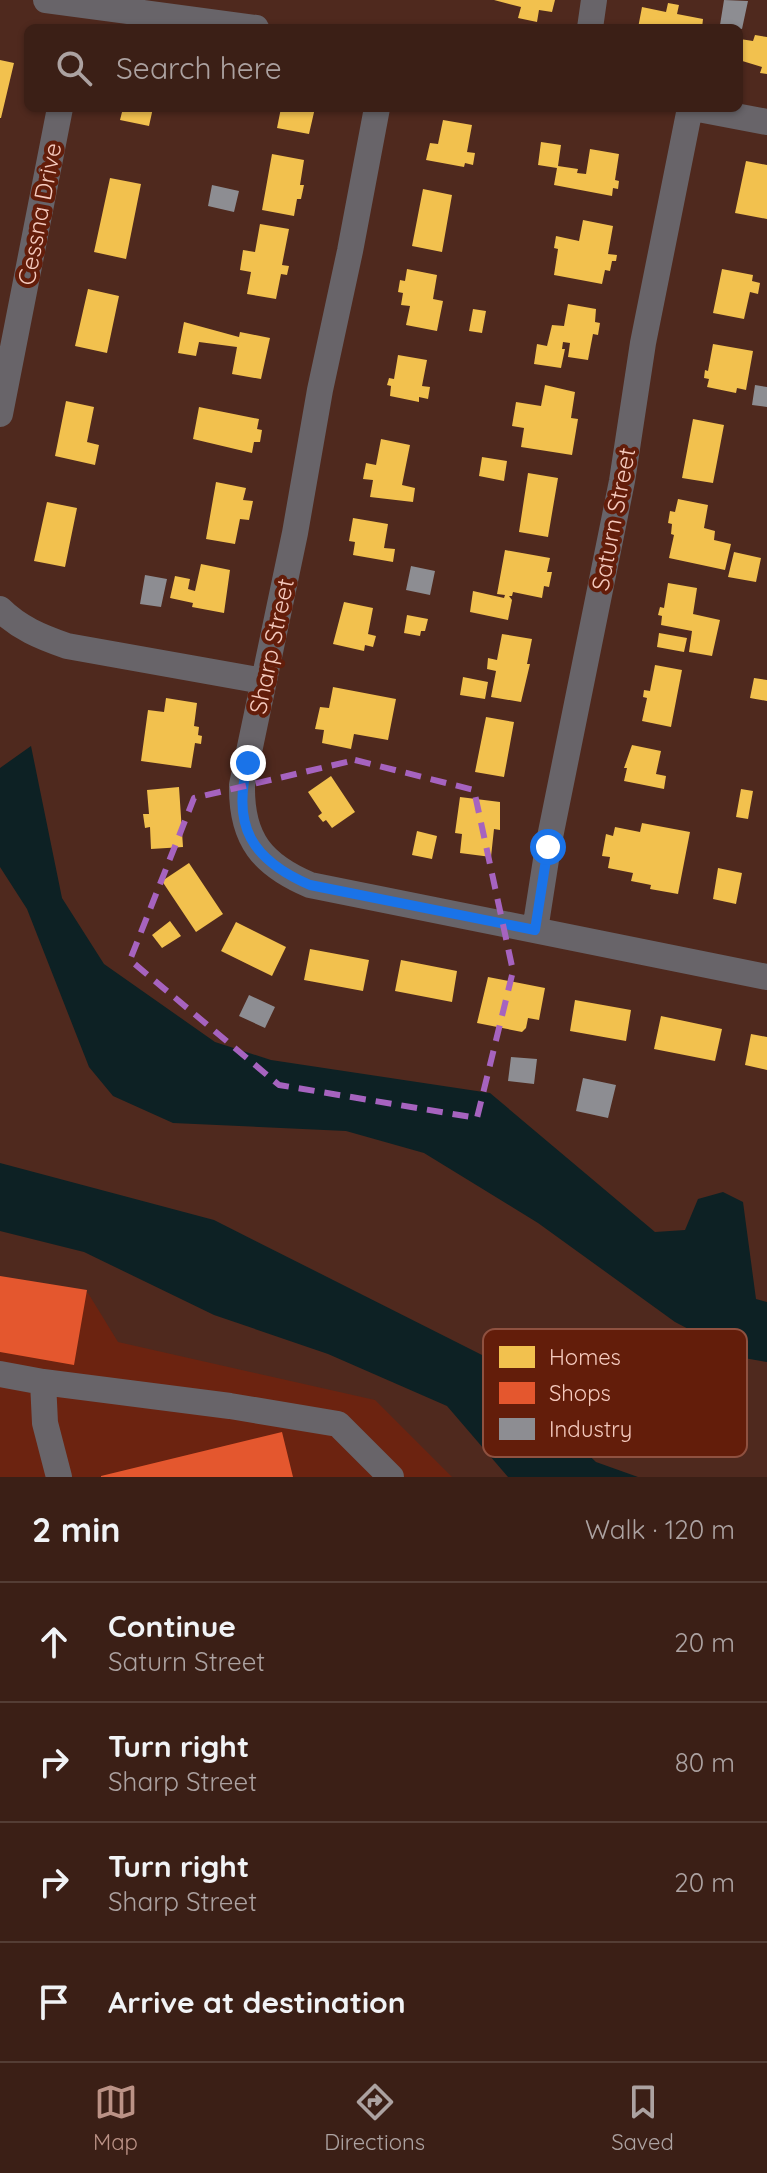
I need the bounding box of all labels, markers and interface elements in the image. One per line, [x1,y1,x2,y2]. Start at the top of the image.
search box [24,24,743,112]
icon: search [52,46,96,90]
text: Search here [116,49,282,87]
street label: Cessna Drive [10,140,68,288]
street label: Saturn Street [584,445,642,593]
street label: Sharp Street [242,576,300,716]
route end [230,745,266,781]
route start [530,829,566,865]
legend [483,1329,747,1457]
text: Homes [549,1343,621,1371]
text: Shops [549,1379,611,1407]
text: Industry [549,1415,632,1443]
text: 2 min [32,1508,121,1551]
text: Walk · 120 m [585,1513,735,1546]
text: Continue [108,1607,236,1645]
icon: ahead [32,1620,76,1664]
text: 20 m [674,1626,735,1659]
text: Saturn Street [108,1645,265,1678]
text: Turn right [108,1727,249,1765]
icon: right [32,1740,76,1784]
text: 80 m [675,1746,735,1779]
text: Sharp Street [108,1765,257,1798]
text: Turn right [108,1847,249,1885]
icon: right [32,1860,76,1904]
text: 20 m [674,1866,735,1899]
text: Sharp Street [108,1885,257,1918]
icon: arrive [32,1980,76,2024]
text: Arrive at destination [108,1983,406,2021]
tab: Map [93,2080,138,2156]
tab: Directions [324,2080,425,2156]
tab: Saved [611,2080,674,2156]

